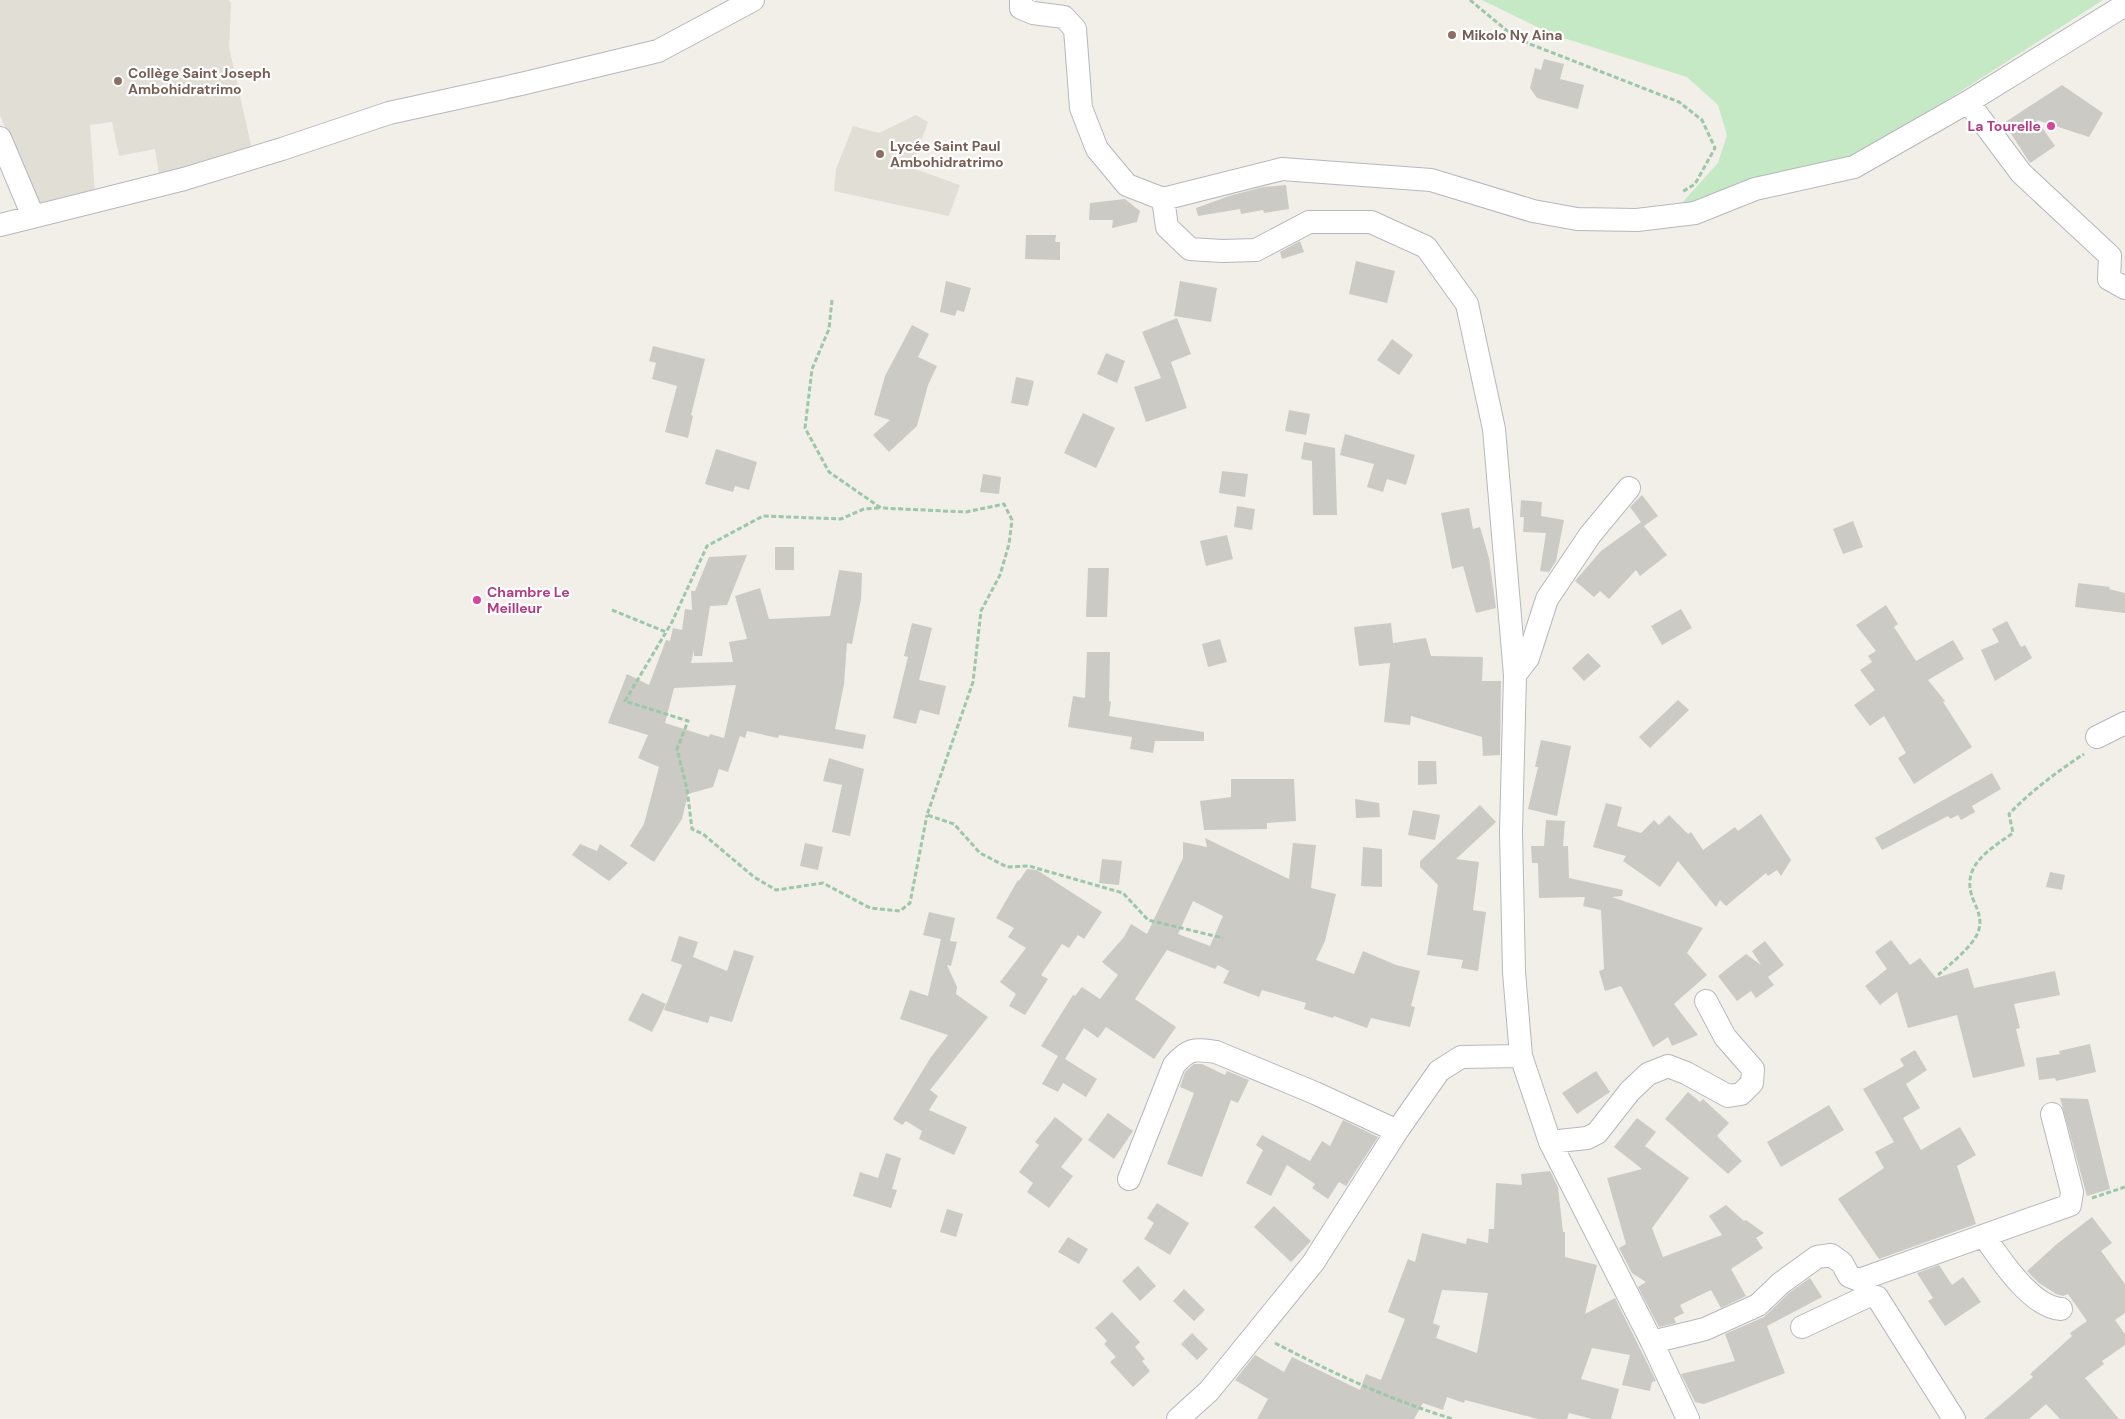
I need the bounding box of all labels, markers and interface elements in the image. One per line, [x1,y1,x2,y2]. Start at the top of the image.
place label: Mikolo Ny Aina [1462,26,1562,44]
marker: Mikolo Ny Aina [1446,29,1458,41]
place label: Collège Saint Joseph Ambohidratrimo [128,64,271,98]
marker: Collège Saint Joseph Ambohidratrimo [112,75,124,87]
place label: La Tourelle [1967,117,2041,135]
marker: La Tourelle [2045,120,2057,132]
place label: Lycée Saint Paul Ambohidratrimo [890,137,1004,171]
marker: Lycée Saint Paul Ambohidratrimo [874,148,886,160]
place label: Chambre Le Meilleur [487,583,570,617]
marker: Chambre Le Meilleur [471,594,483,606]

